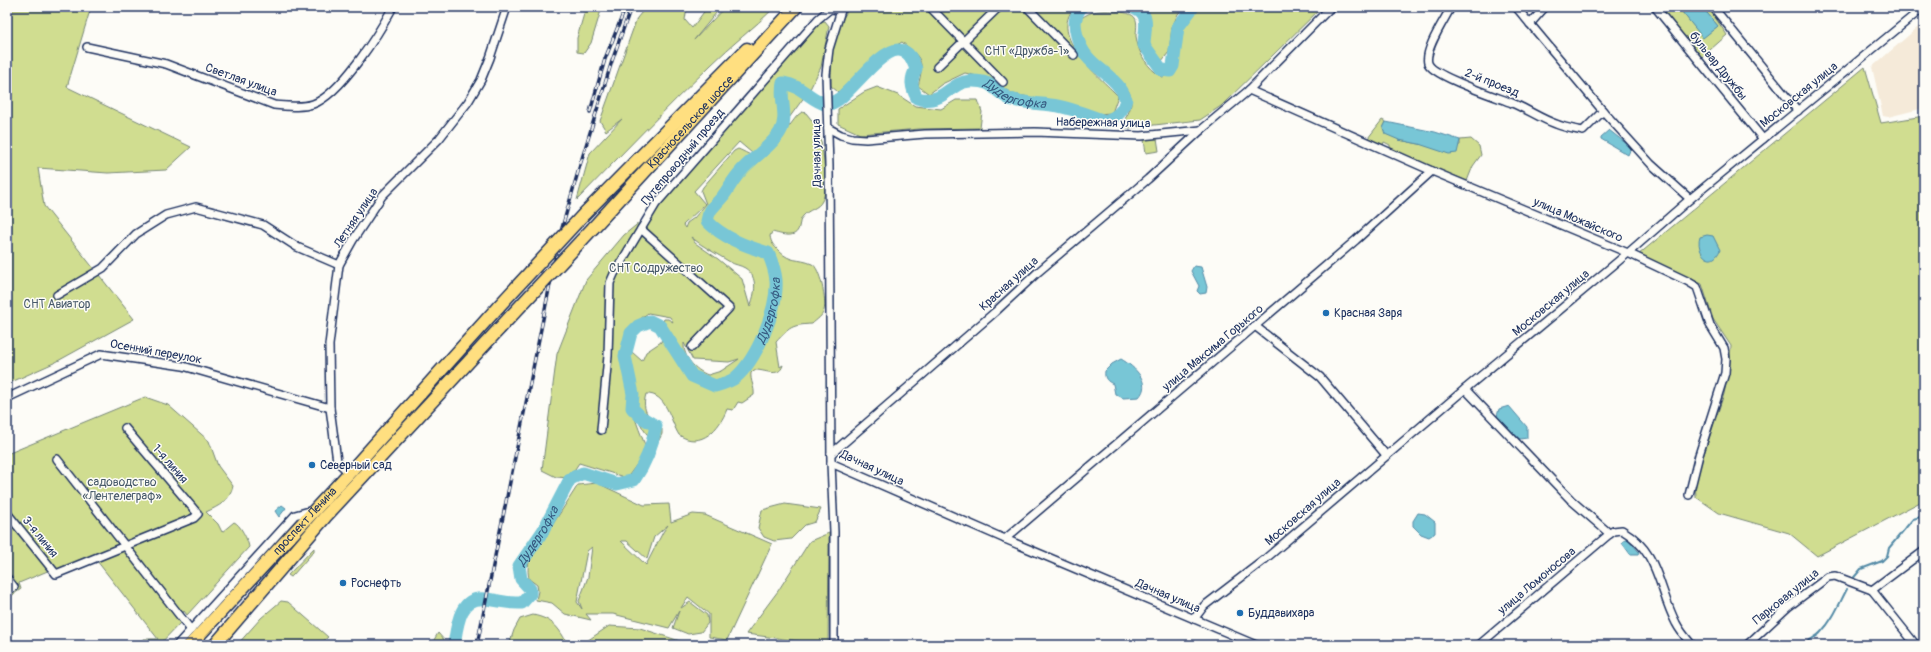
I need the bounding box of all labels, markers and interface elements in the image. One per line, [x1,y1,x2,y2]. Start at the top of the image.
street label: бульвар Дружбы [1686,29,1750,104]
park label: СНТ «Дружба-1» [985,44,1069,59]
street label: Московская улица [1757,59,1841,131]
street label: Светлая улица [203,60,279,100]
street label: 2-й проезд [1463,65,1522,101]
street label: Красносельское шоссе [644,72,737,172]
water label: Дудергофка [980,74,1047,112]
street label: Путепроводный проезд [638,105,728,208]
street label: Набережная улица [1056,115,1151,131]
street label: Дачная улица [809,118,825,188]
street label: Летняя улица [330,185,382,252]
street label: улица Можайского [1530,194,1626,246]
street label: Красная улица [977,253,1042,314]
park label: СНТ Содружество [609,261,704,276]
street label: Московская улица [1510,266,1593,340]
water label: Дудергофка [752,277,784,347]
park label: СНТ Авиатор [24,297,91,312]
street label: улица Максима Горького [1159,301,1267,395]
place label: Красная Заря [1334,306,1402,321]
marker: Красная Заря [1321,308,1331,318]
street label: Осенний переулок [109,337,203,367]
street label: 1-я линия [149,441,191,487]
street label: Дачная улица [837,446,907,489]
place label: Северный сад [320,458,393,473]
marker: Северный сад [307,460,317,470]
park label: садоводство «Лентелеграф» [82,475,162,504]
street label: Московская улица [1262,475,1344,549]
street label: проспект Ленина [270,483,340,558]
water label: Дудергофка [513,503,563,570]
street label: 3-я линия [19,513,61,561]
street label: улица Ломоносова [1494,544,1579,619]
street label: Парковая улица [1750,566,1822,628]
street label: Дачная улица [1133,575,1203,616]
place label: Роснефть [351,576,401,591]
marker: Роснефть [338,578,348,588]
place label: Буддавихара [1248,606,1315,621]
marker: Буддавихара [1235,608,1245,618]

